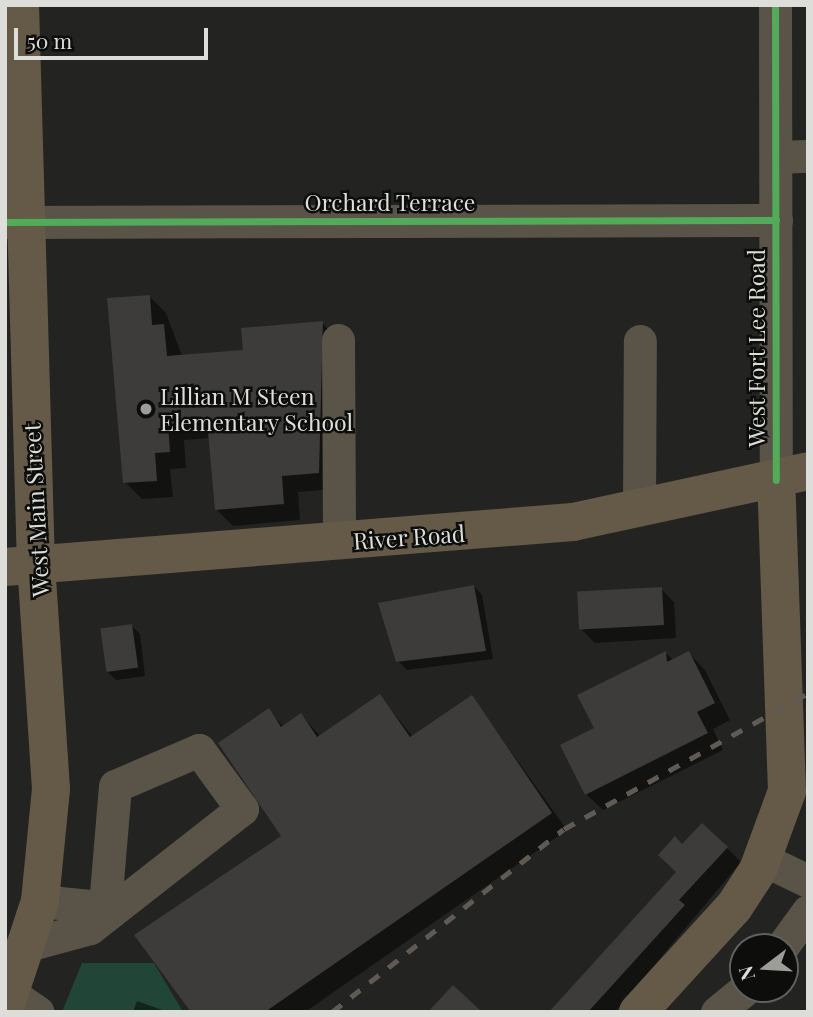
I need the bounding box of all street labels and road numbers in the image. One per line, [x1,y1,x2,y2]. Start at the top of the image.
street label: Orchard Terrace [304,188,476,216]
street label: West Fort Lee Road [742,248,770,448]
street label: West Main Street [18,422,54,598]
street label: River Road [352,519,466,555]

